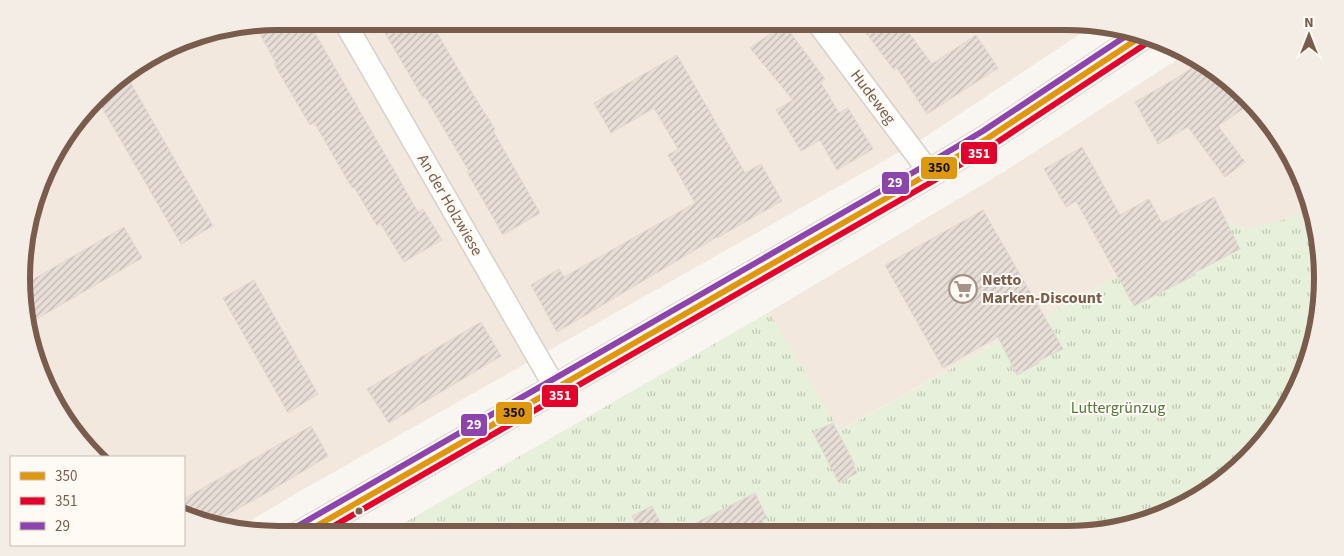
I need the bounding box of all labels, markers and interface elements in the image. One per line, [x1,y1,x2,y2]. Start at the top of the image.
north arrow [1284,10,1334,60]
text: N [1304,13,1314,33]
street label: Hudeweg [845,65,901,129]
line badge: 351 [960,141,998,165]
text: 351 [968,144,990,164]
street label: An der Holzwiese [412,150,488,260]
line badge: 350 [920,156,958,180]
text: 350 [928,158,950,178]
line badge: 29 [881,171,910,195]
text: 29 [888,173,902,193]
place label: Netto Marken-Discount [982,269,1102,309]
supermarket icon: Netto Marken-Discount [948,274,978,304]
line badge: 351 [541,384,579,408]
text: 351 [549,386,571,406]
park label: Luttergrünzug [1071,397,1165,419]
line badge: 350 [495,401,533,425]
text: 350 [503,403,525,423]
line badge: 29 [460,413,488,437]
text: 29 [467,415,481,435]
legend [10,456,185,546]
text: 350 [55,466,77,487]
text: 351 [55,491,77,512]
unlabelled marker [354,506,364,516]
text: 29 [55,516,70,537]

